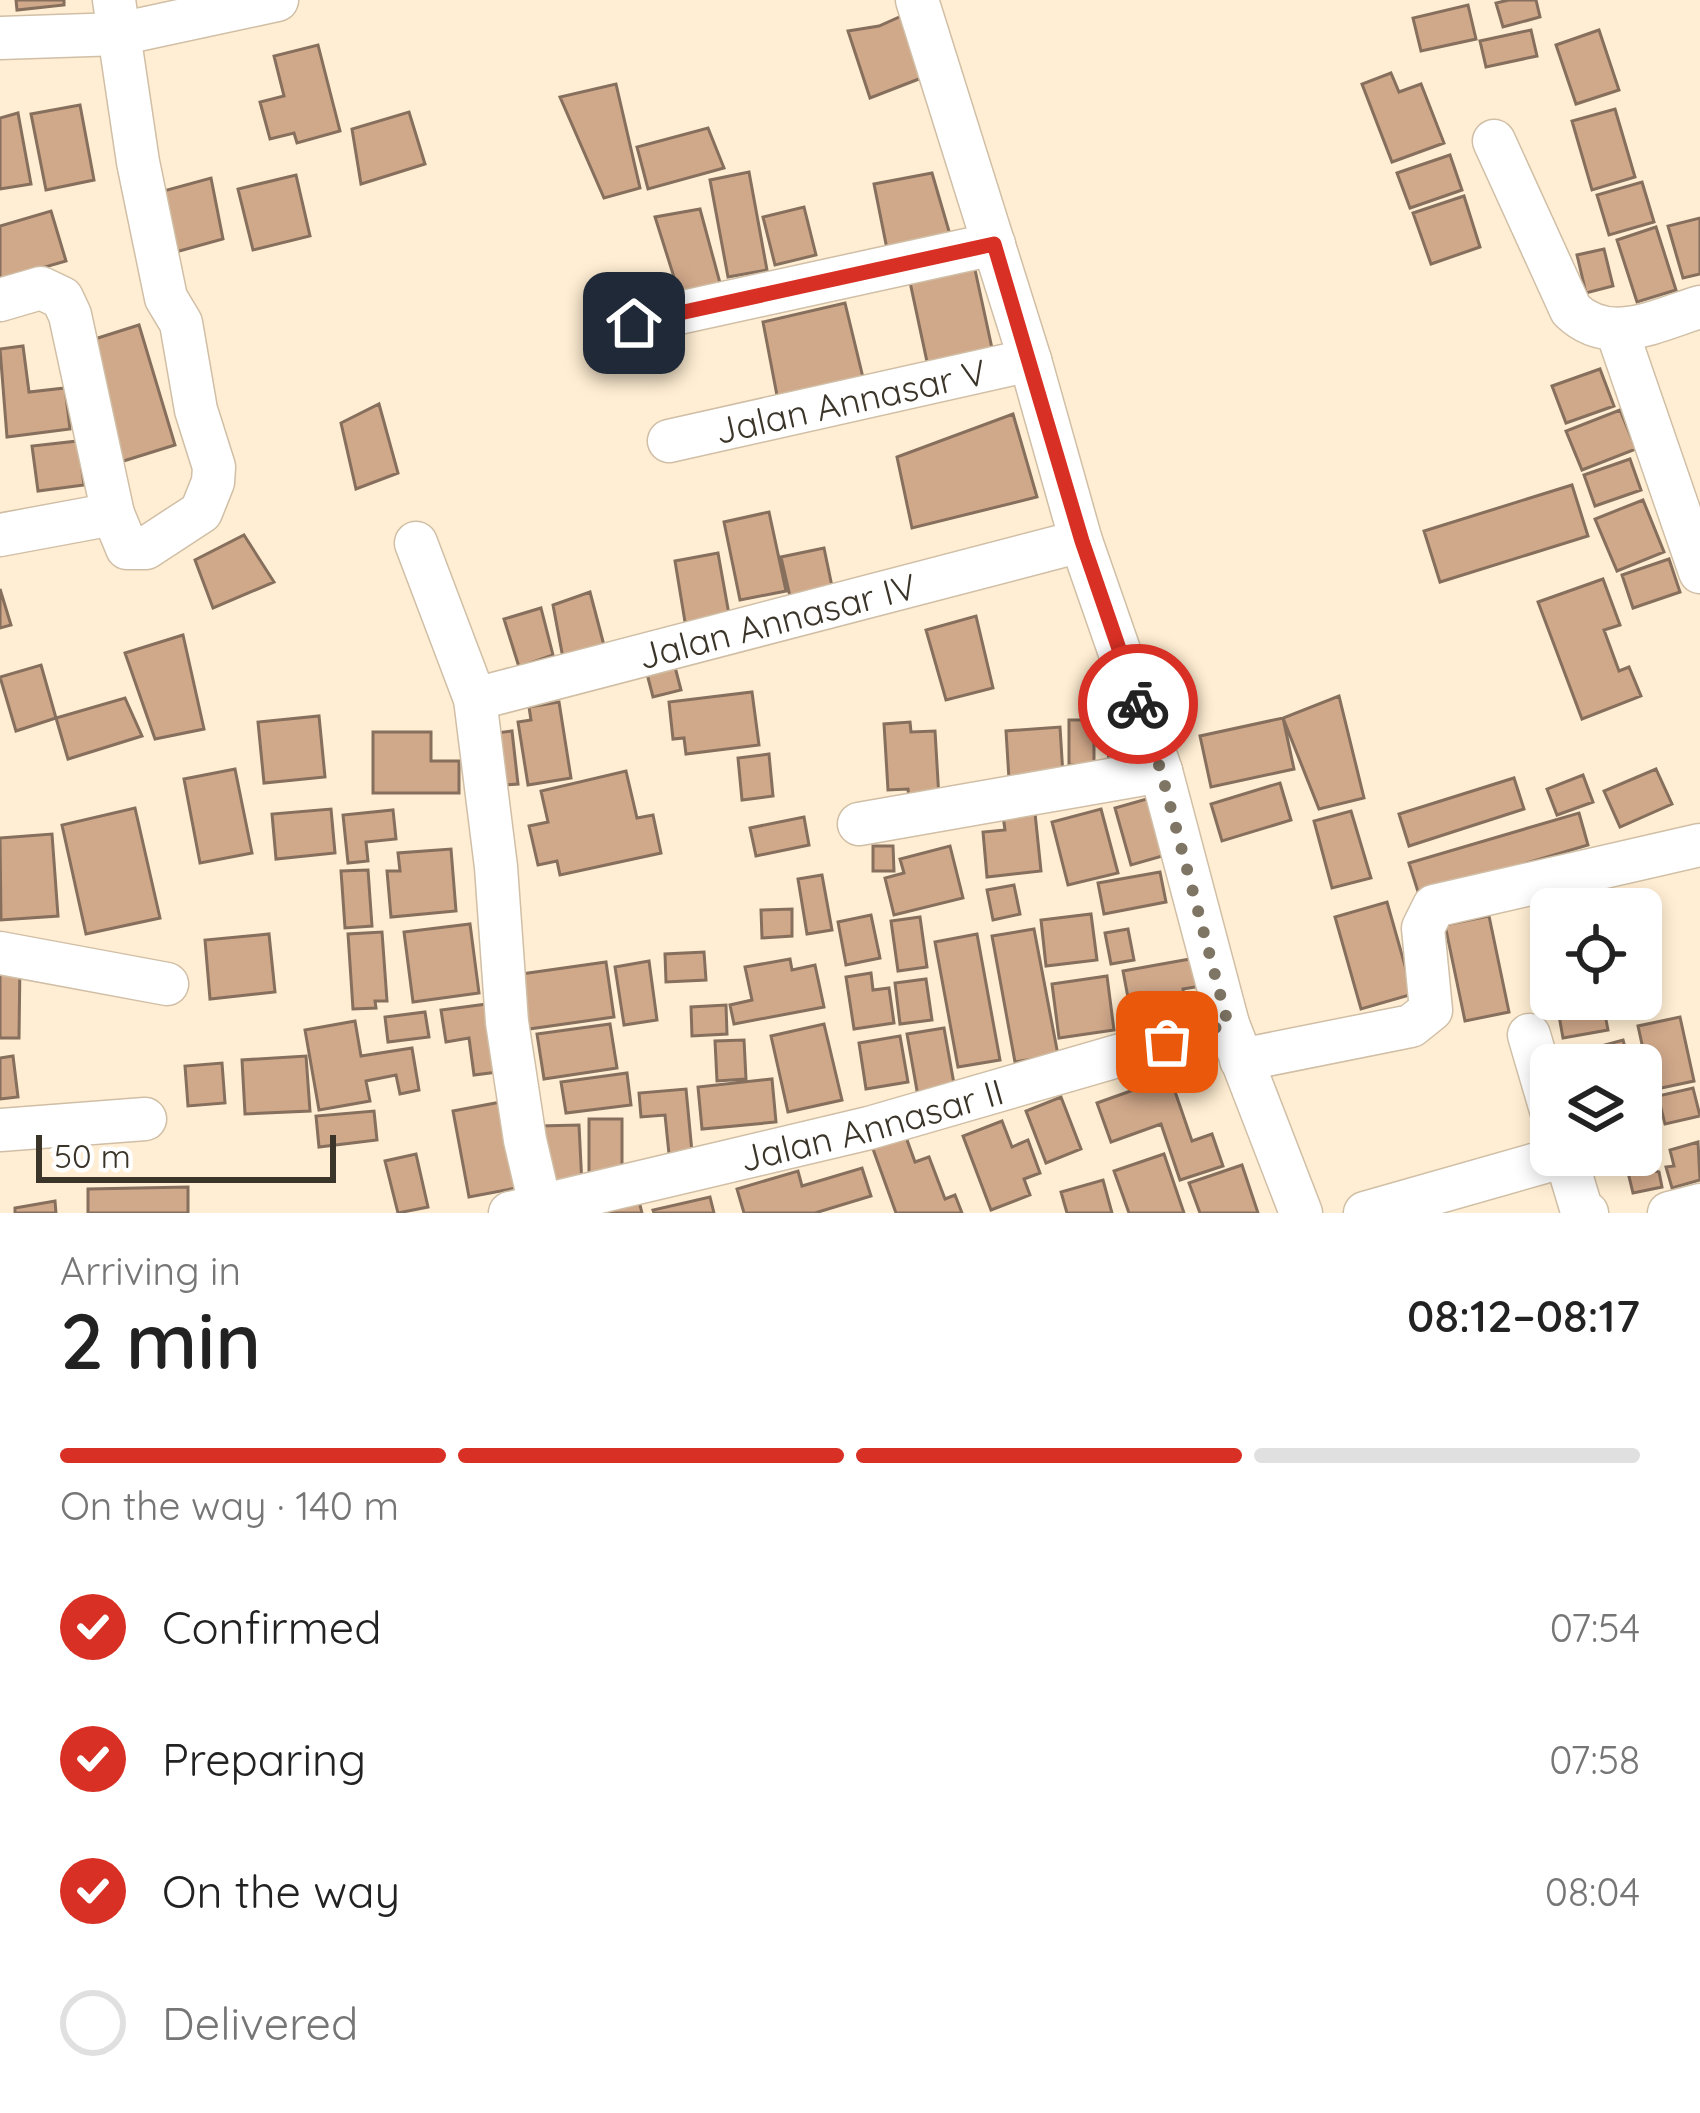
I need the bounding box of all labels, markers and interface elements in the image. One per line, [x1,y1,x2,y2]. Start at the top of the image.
pin [583,272,685,374]
icon: home [601,290,667,356]
street label: Jalan Annasar V [711,348,990,453]
street label: Jalan Annasar IV [633,562,921,678]
courier [1078,644,1198,764]
icon: bike [1105,671,1171,737]
map controls [1530,888,1662,1176]
button: locate [1530,888,1662,1020]
pin [1116,991,1218,1093]
icon: bag [1134,1009,1200,1075]
button: layers [1530,1044,1662,1176]
street label: Jalan Annasar II [735,1068,1008,1180]
scale bar [36,1129,336,1182]
text: 50 m [54,1135,131,1176]
text: Arriving in [60,1246,241,1295]
text: 08:12–08:17 [1407,1287,1640,1343]
text: 2 min [60,1291,261,1389]
text: On the way · 140 m [60,1481,399,1530]
icon: check [60,1594,126,1660]
text: Confirmed [162,1599,381,1655]
text: 07:54 [1550,1603,1640,1652]
icon: check [60,1726,126,1792]
text: Preparing [162,1731,366,1787]
text: 07:58 [1549,1735,1640,1784]
icon: check [60,1858,126,1924]
text: On the way [162,1863,400,1919]
text: 08:04 [1545,1867,1640,1916]
text: Delivered [162,1995,358,2051]

